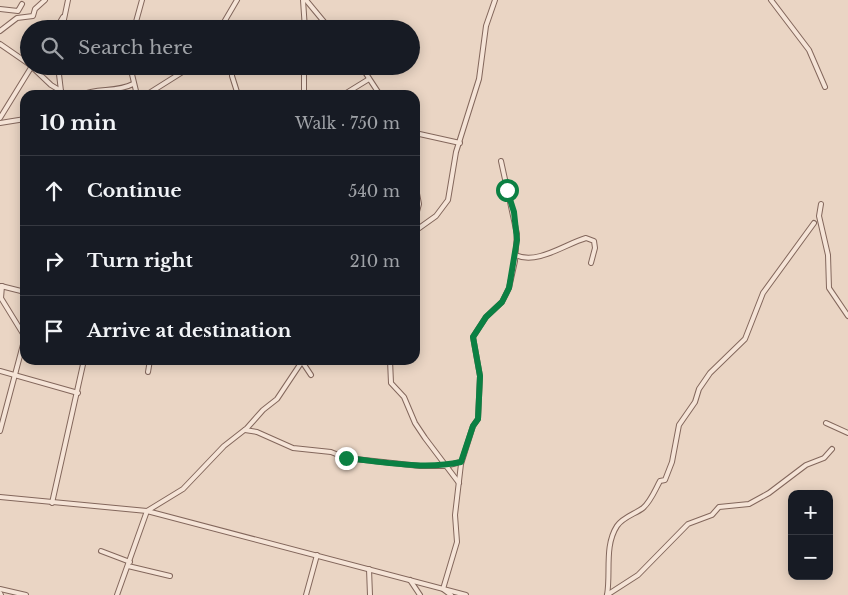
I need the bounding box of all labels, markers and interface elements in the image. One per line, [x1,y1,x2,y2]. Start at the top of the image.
search box [20,20,420,75]
icon: search [38,34,66,62]
text: Search here [78,36,193,59]
text: 10 min [40,110,117,136]
text: Walk · 750 m [295,113,400,133]
icon: ahead [40,177,68,205]
text: Continue [87,179,182,202]
route start [496,179,519,202]
text: 540 m [348,181,400,201]
icon: right [40,247,68,275]
text: Turn right [87,249,193,272]
text: 210 m [350,251,400,271]
icon: arrive [40,317,68,345]
text: Arrive at destination [87,319,291,342]
route end [335,447,358,470]
map controls [788,490,833,580]
button: + [788,490,833,535]
button: − [788,535,833,580]

